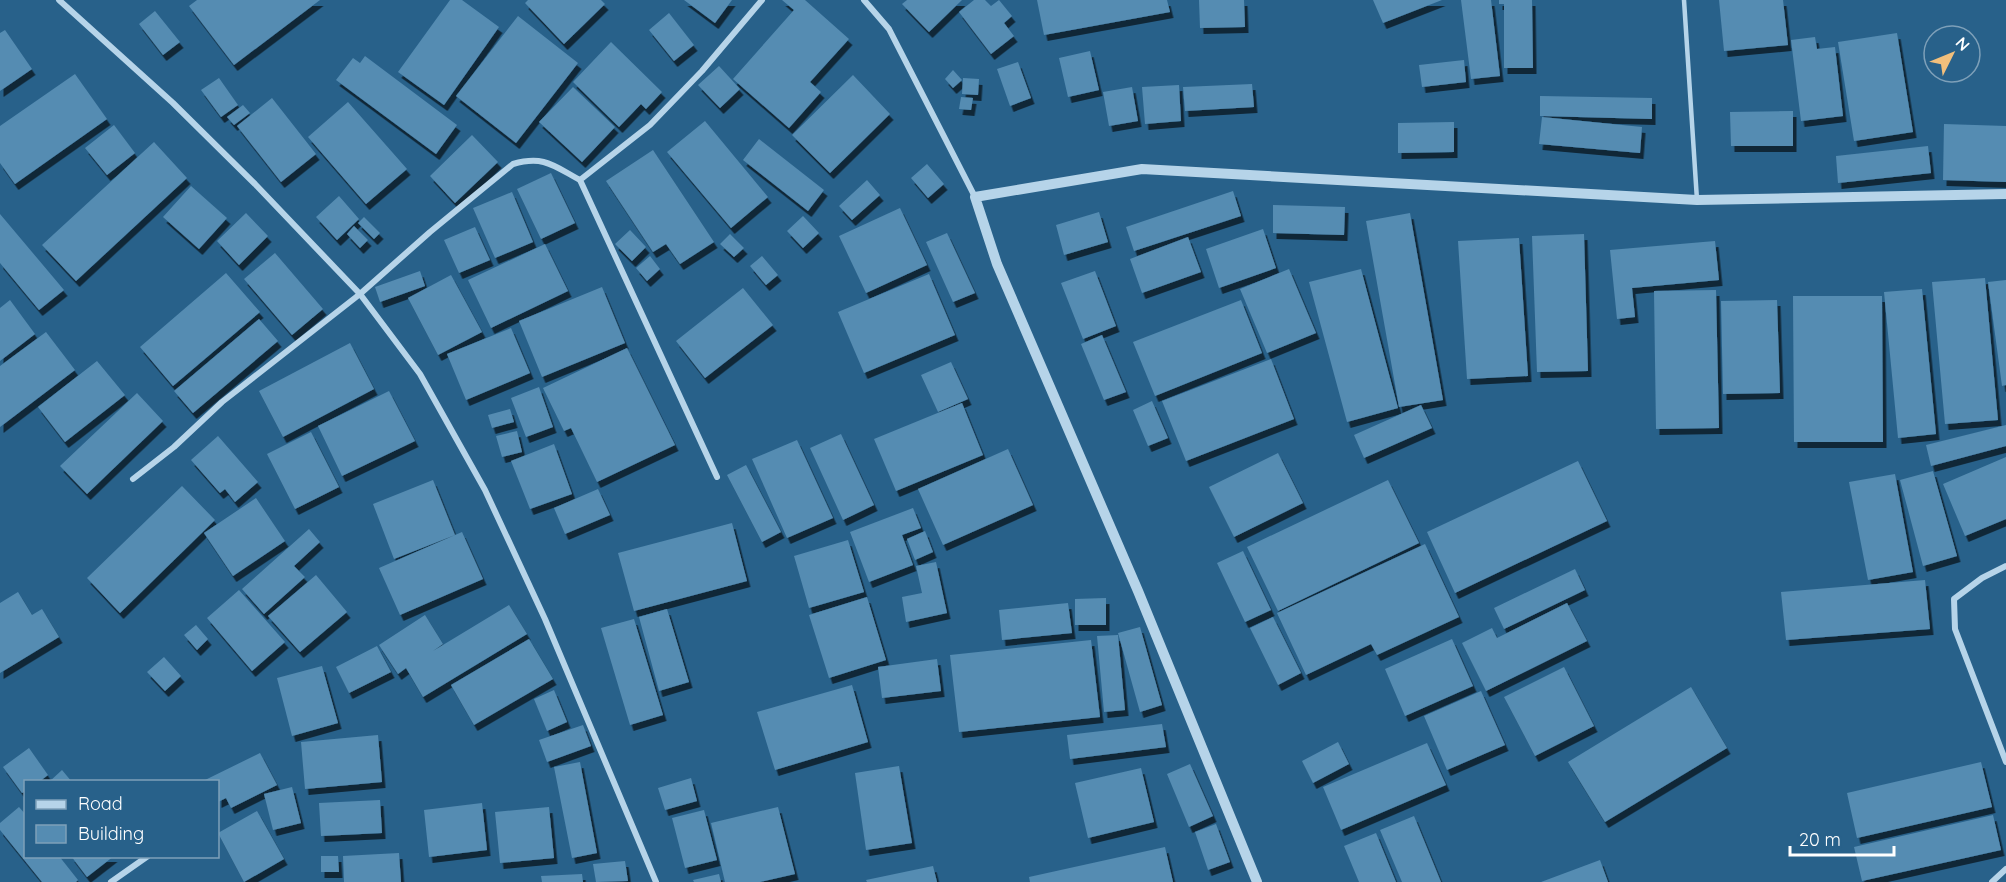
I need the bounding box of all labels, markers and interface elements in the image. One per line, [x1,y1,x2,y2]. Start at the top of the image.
north arrow [1922,24,1982,84]
text: N [1952,33,1974,55]
legend [24,780,219,858]
text: Road [78,792,123,815]
scale bar [1790,819,1894,857]
text: Building [78,822,144,845]
text: 20 m [1799,828,1841,851]

